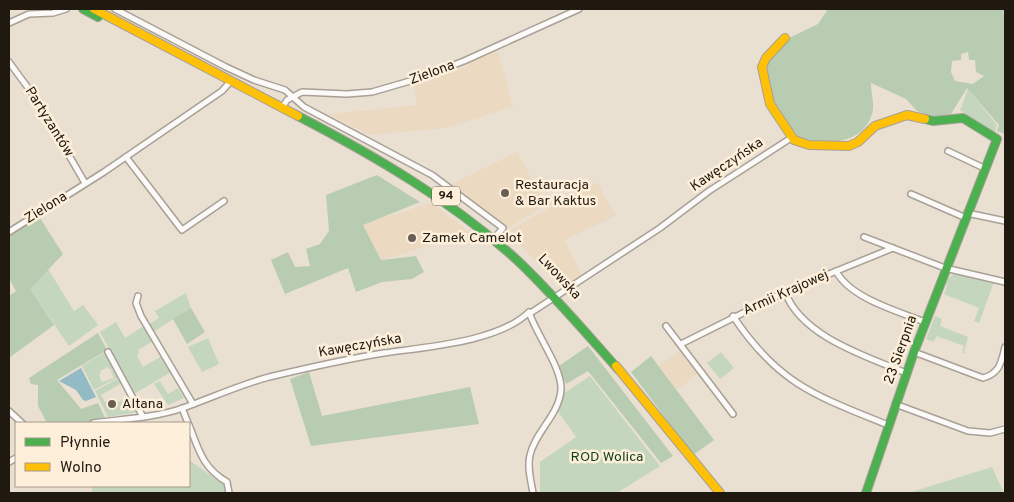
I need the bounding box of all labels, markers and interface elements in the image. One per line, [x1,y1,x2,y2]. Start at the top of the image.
street label: Zielona [407,57,457,89]
street label: Partyzantów [21,84,77,160]
street label: Kawęczyńska [687,134,767,196]
place label: Restauracja & Bar Kaktus [515,177,596,210]
road number: 94 [432,187,460,206]
marker: Restauracja & Bar Kaktus [499,187,511,199]
street label: Zielona [22,188,70,228]
place label: Zamek Camelot [422,230,522,247]
marker: Zamek Camelot [406,232,418,244]
street label: Lwowska [534,251,584,303]
street label: Armii Krajowej [741,267,831,319]
street label: 23 Sierpnia [881,313,921,387]
street label: Kawęczyńska [317,330,403,362]
place label: Altana [122,396,163,413]
marker: Altana [106,398,118,410]
legend [15,422,190,487]
text: Płynnie [60,434,110,453]
park label: ROD Wolica [571,449,643,466]
text: Wolno [60,459,102,478]

